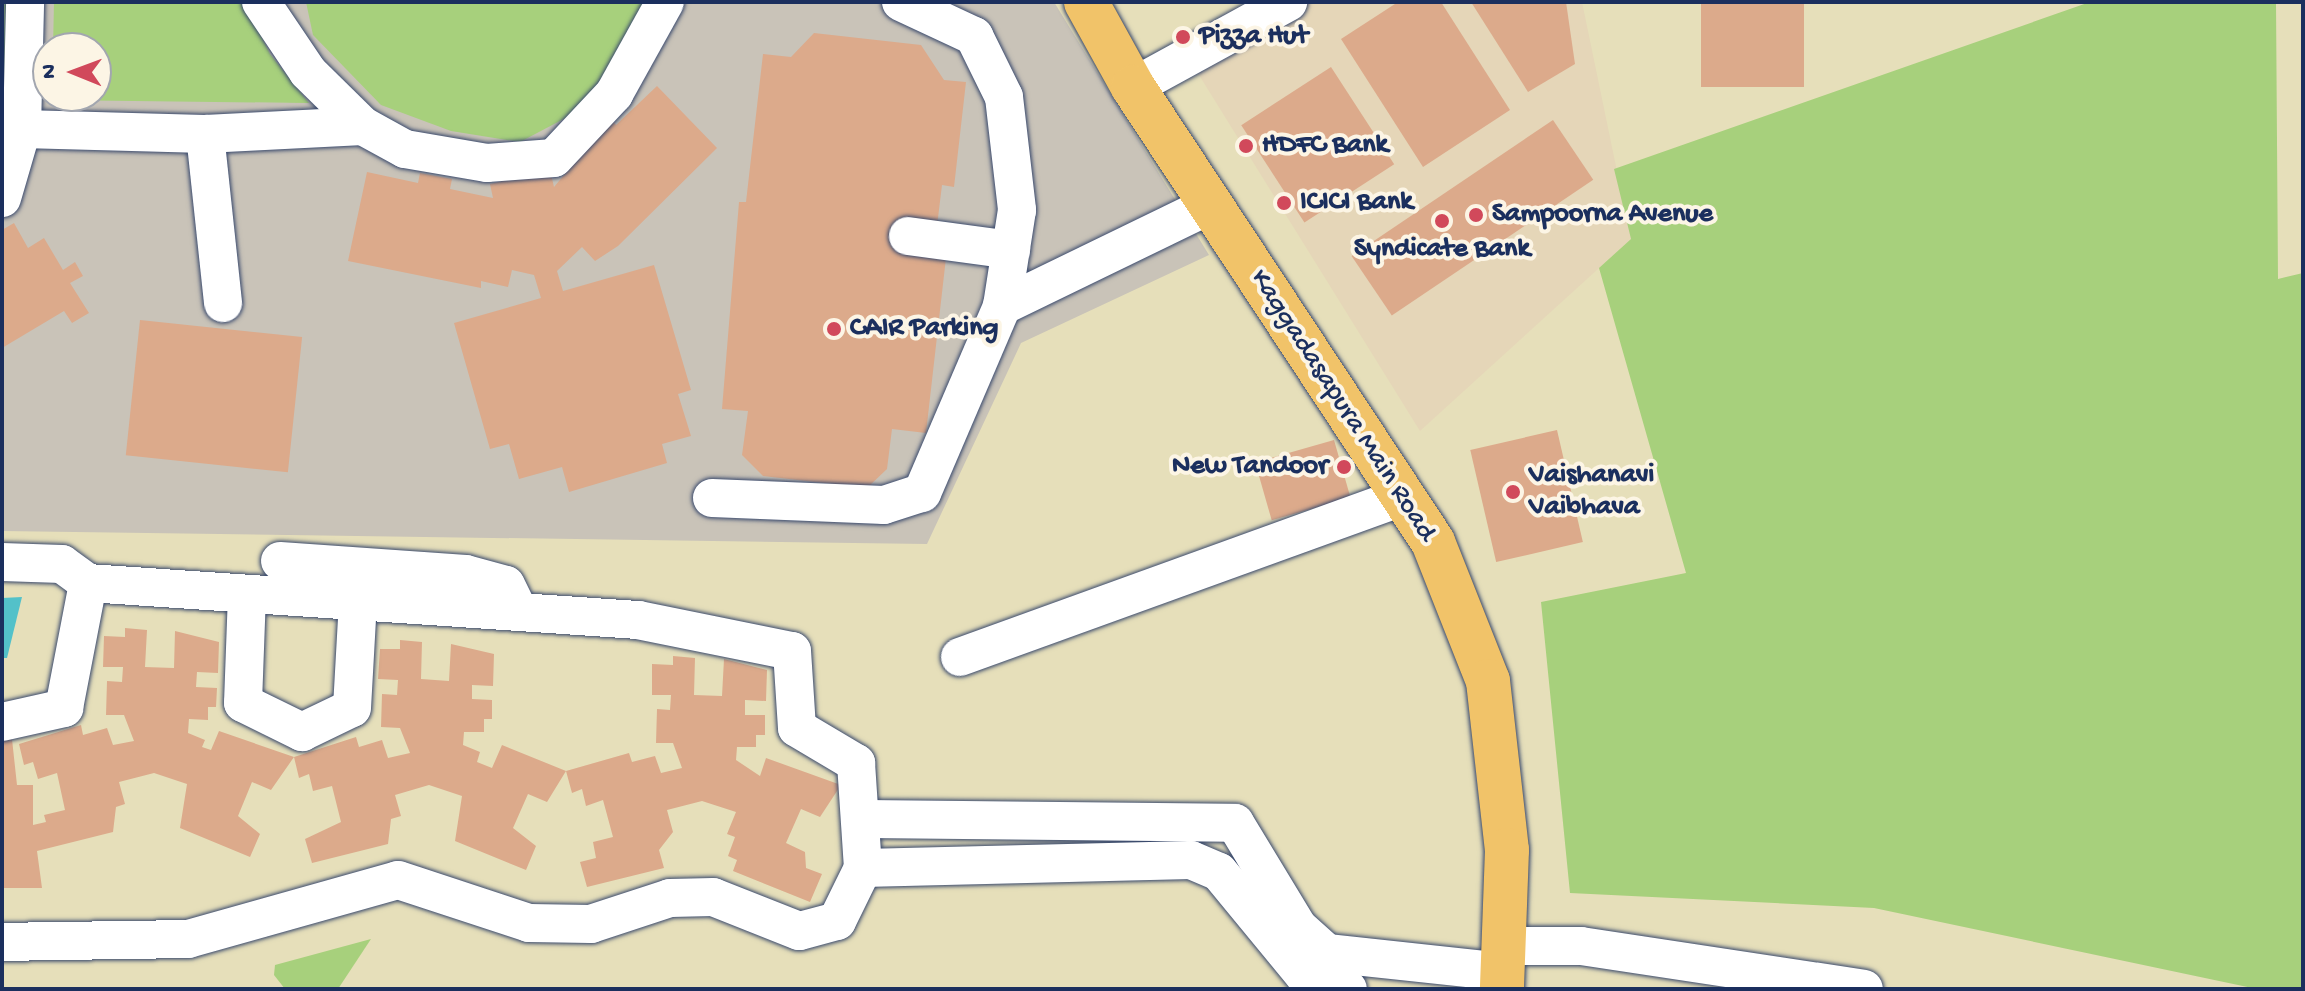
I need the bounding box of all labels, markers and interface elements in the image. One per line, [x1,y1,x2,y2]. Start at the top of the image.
place label: Pizza Hut [1199,20,1308,54]
marker: Pizza Hut [1174,28,1192,46]
north arrow [32,32,112,112]
text: N [37,64,63,79]
place label: HDFC Bank [1262,129,1388,163]
marker: HDFC Bank [1237,137,1255,155]
place label: ICICI Bank [1300,186,1413,220]
marker: ICICI Bank [1275,194,1293,212]
place label: Sampoorna Avenue [1492,198,1713,232]
marker: Sampoorna Avenue [1467,206,1485,224]
marker: Syndicate Bank [1433,212,1451,230]
place label: Syndicate Bank [1354,233,1530,267]
street label: Kaggadasapura Main Road [1242,264,1442,548]
place label: CAIR Parking [850,312,998,346]
marker: CAIR Parking [825,320,843,338]
place label: New Tandoor [1172,450,1328,484]
marker: New Tandoor [1335,458,1353,476]
place label: Vaishanavi Vaibhava [1529,459,1654,525]
marker: Vaishanavi Vaibhava [1504,483,1522,501]

